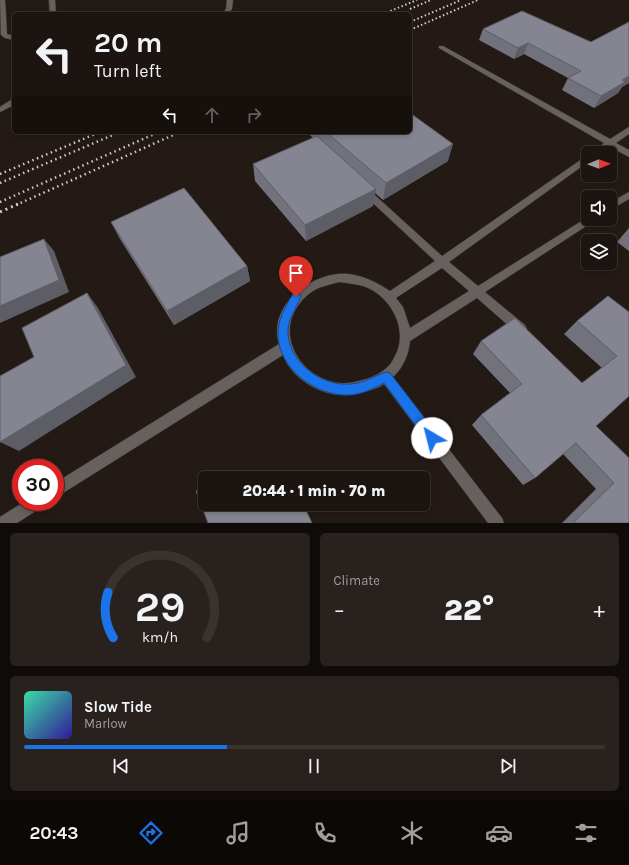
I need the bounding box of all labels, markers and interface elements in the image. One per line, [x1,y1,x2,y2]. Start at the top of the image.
text: 20 m [94,26,162,59]
icon: left [28,28,80,80]
text: Turn left [94,60,162,82]
icon: left [159,104,181,126]
icon: ahead [201,104,223,126]
icon: right [243,104,265,126]
north arrow [581,146,617,182]
map controls [581,146,617,270]
button: sound [581,190,617,226]
button: layers [581,234,617,270]
pin [279,256,313,297]
icon: arrive [285,262,307,284]
position arrow [411,417,453,459]
speed limit sign: 30 [12,459,64,511]
text: 20:44 · 1 min · 70 m [243,482,385,500]
text: Climate [334,573,380,588]
text: 29 [134,582,185,630]
text: 22° [444,592,495,628]
text: − [334,597,345,623]
text: + [593,597,605,623]
text: km/h [142,628,178,645]
text: Slow Tide [84,698,152,716]
text: Marlow [84,716,127,731]
icon: previous [110,755,132,777]
icon: pause [303,755,325,777]
icon: next [497,755,519,777]
icon: directions [137,819,165,847]
icon: music [224,819,252,847]
icon: phone [311,819,339,847]
icon: climate [398,819,426,847]
icon: car [485,819,513,847]
icon: filters [572,819,600,847]
text: 20:43 [29,822,78,844]

